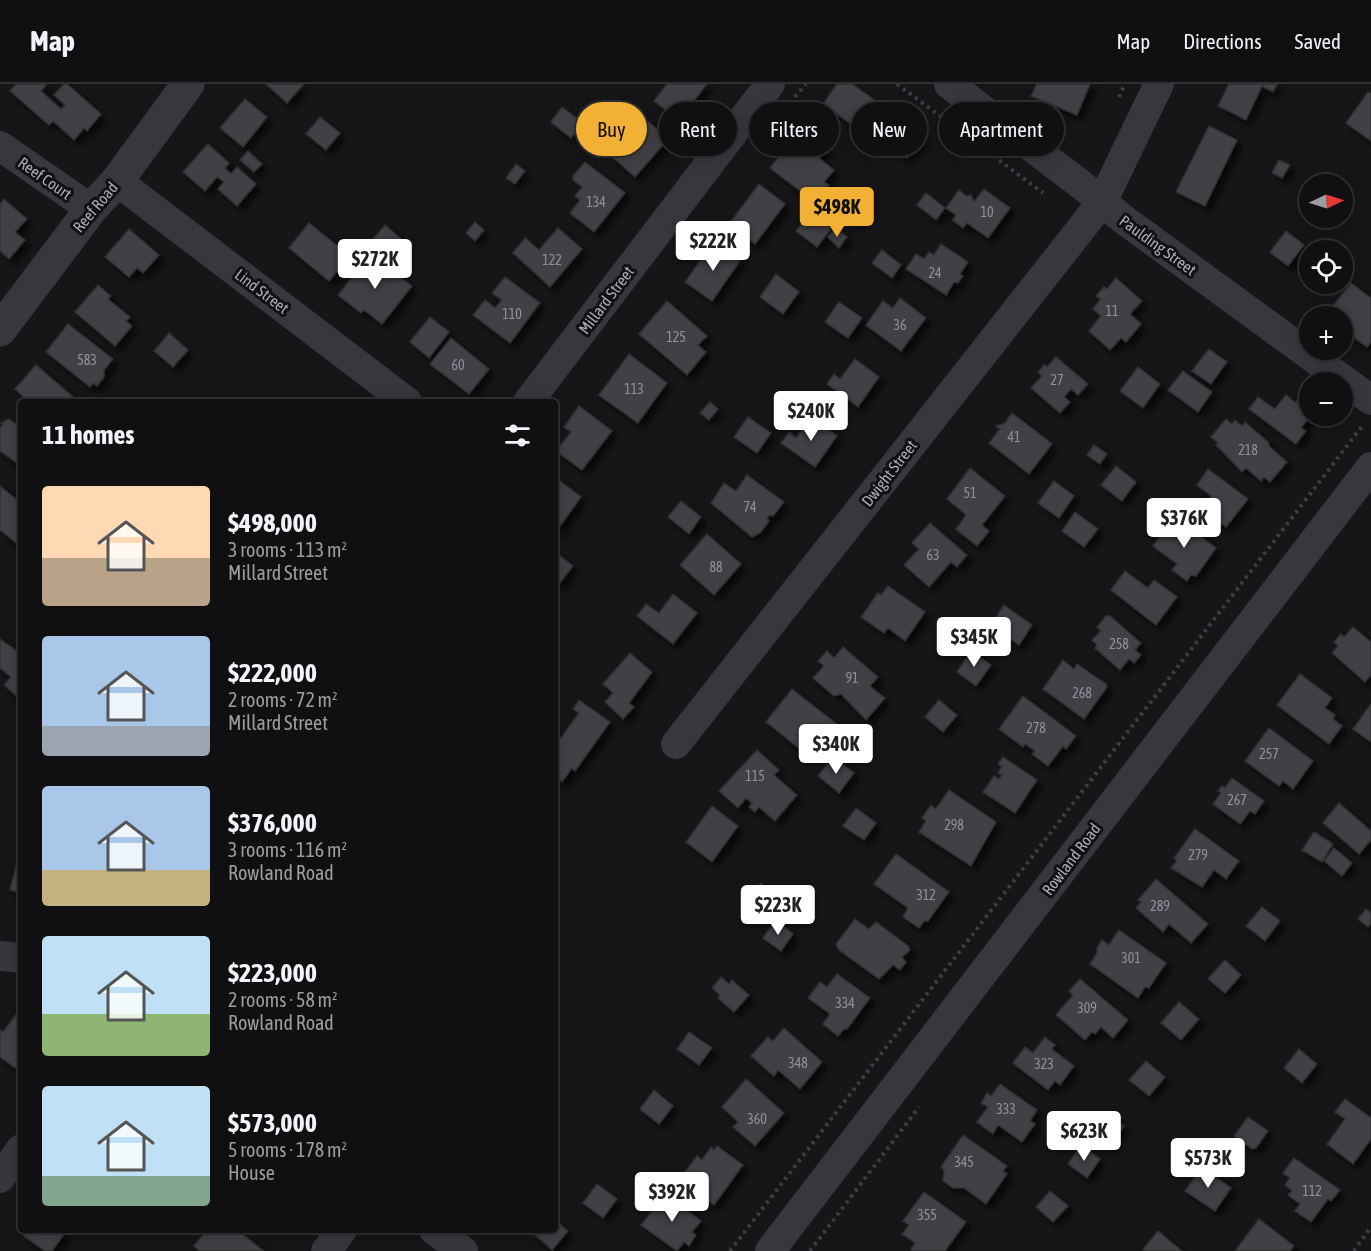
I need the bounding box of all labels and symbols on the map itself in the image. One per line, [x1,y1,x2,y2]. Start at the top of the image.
street label: Reef Court [15,153,75,203]
north arrow [1299,174,1353,228]
street label: Reef Road [69,178,121,236]
pin: $498K [795,187,879,238]
house number: 134 [586,194,606,210]
house number: 10 [980,204,994,220]
street label: Paulding Street [1116,211,1200,280]
pin: $222K [671,221,755,272]
pin: $272K [333,239,417,290]
house number: 122 [542,252,562,268]
street label: Millard Street [575,262,637,337]
street label: Lind Street [232,265,293,317]
house number: 24 [928,265,942,281]
house number: 11 [1105,303,1119,319]
house number: 110 [502,306,522,322]
house number: 36 [893,317,907,333]
house number: 125 [666,329,686,345]
house number: 583 [77,352,97,368]
house number: 60 [451,357,465,373]
house number: 27 [1050,372,1064,388]
house number: 113 [624,381,644,397]
pin: $240K [769,391,853,442]
house number: 41 [1007,429,1021,445]
street label: Dwight Street [858,436,921,510]
house number: 218 [1238,442,1258,458]
house number: 51 [963,485,977,501]
pin: $376K [1142,498,1226,549]
house number: 74 [743,499,757,515]
house number: 63 [926,547,940,563]
house number: 88 [709,559,723,575]
pin: $345K [932,617,1016,668]
house number: 258 [1109,636,1129,652]
house number: 91 [845,670,859,686]
house number: 268 [1072,685,1092,701]
house number: 278 [1026,720,1046,736]
pin: $340K [794,724,878,775]
house number: 257 [1259,746,1279,762]
house number: 115 [745,768,765,784]
house number: 267 [1227,792,1247,808]
house number: 298 [944,817,964,833]
street label: Rowland Road [1038,820,1104,898]
house number: 279 [1188,847,1208,863]
pin: $223K [736,885,820,936]
house number: 312 [916,887,936,903]
house number: 289 [1150,898,1170,914]
house number: 301 [1121,950,1141,966]
house number: 334 [835,995,855,1011]
house number: 309 [1077,1000,1097,1016]
house number: 348 [788,1055,808,1071]
house number: 323 [1034,1056,1054,1072]
house number: 333 [996,1101,1016,1117]
house number: 360 [747,1111,767,1127]
pin: $623K [1042,1111,1126,1162]
pin: $573K [1166,1138,1250,1189]
house number: 345 [954,1154,974,1170]
pin: $392K [630,1172,714,1223]
house number: 112 [1302,1183,1322,1199]
house number: 355 [917,1207,937,1223]

